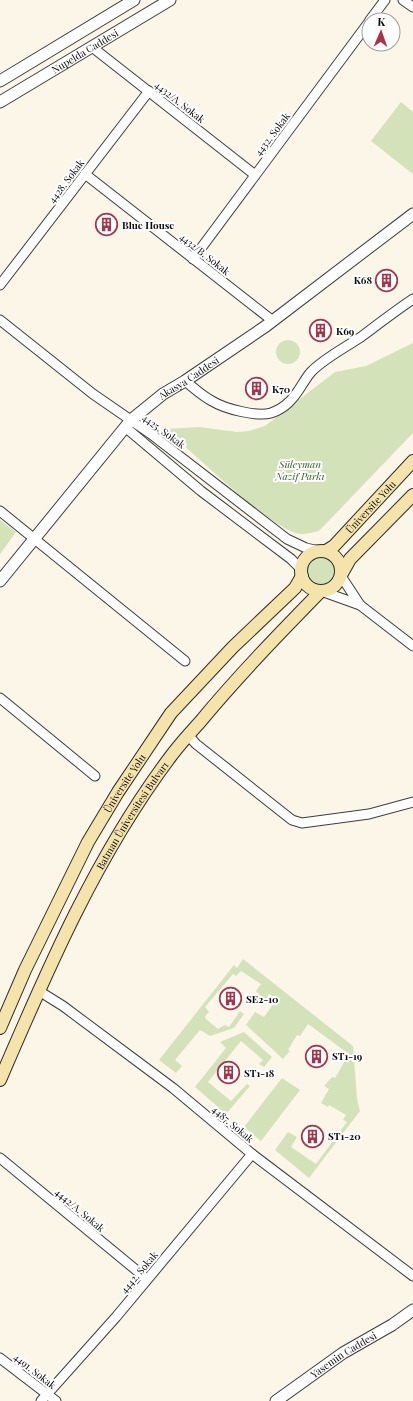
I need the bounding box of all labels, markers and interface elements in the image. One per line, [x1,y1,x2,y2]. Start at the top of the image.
north arrow [361,12,401,52]
text: K [377,14,386,29]
street label: Nupelda Caddesi [49,26,121,77]
street label: 4432/A. Sokak [152,78,208,126]
street label: 4432. Sokak [251,109,293,158]
street label: 4428. Sokak [45,156,87,206]
building icon: Blue House [93,212,119,238]
place label: Blue House [122,218,174,232]
street label: 4432/B. Sokak [177,230,234,278]
building icon: K68 [374,267,400,293]
place label: K68 [354,273,372,287]
building icon: K69 [308,318,334,344]
place label: K69 [336,324,355,338]
street label: Akasya Caddesi [154,353,222,403]
building icon: K70 [244,376,270,402]
place label: K70 [272,382,290,396]
street label: 4425. Sokak [139,410,189,452]
park label: Süleyman Nazif Parkı [275,457,325,483]
street label: Üniversite Yolu [342,477,399,536]
street label: Üniversite Yolu [100,751,149,815]
street label: Batman Üniversitesi Bulvarı [93,759,171,872]
building icon: SE2-10 [218,986,244,1012]
place label: SE2-10 [246,992,278,1006]
building icon: ST1-19 [304,1043,330,1069]
place label: ST1-19 [332,1049,363,1063]
building icon: ST1-18 [215,1060,241,1086]
place label: ST1-18 [244,1066,275,1080]
street label: 4487. Sokak [209,1102,257,1146]
building icon: ST1-20 [300,1123,326,1149]
place label: ST1-20 [328,1129,361,1143]
street label: 4442/A. Sokak [52,1185,108,1235]
street label: 4442. Sokak [117,1247,161,1296]
street label: Yasemin Caddesi [307,1328,379,1382]
street label: 4491. Sokak [11,1350,60,1392]

